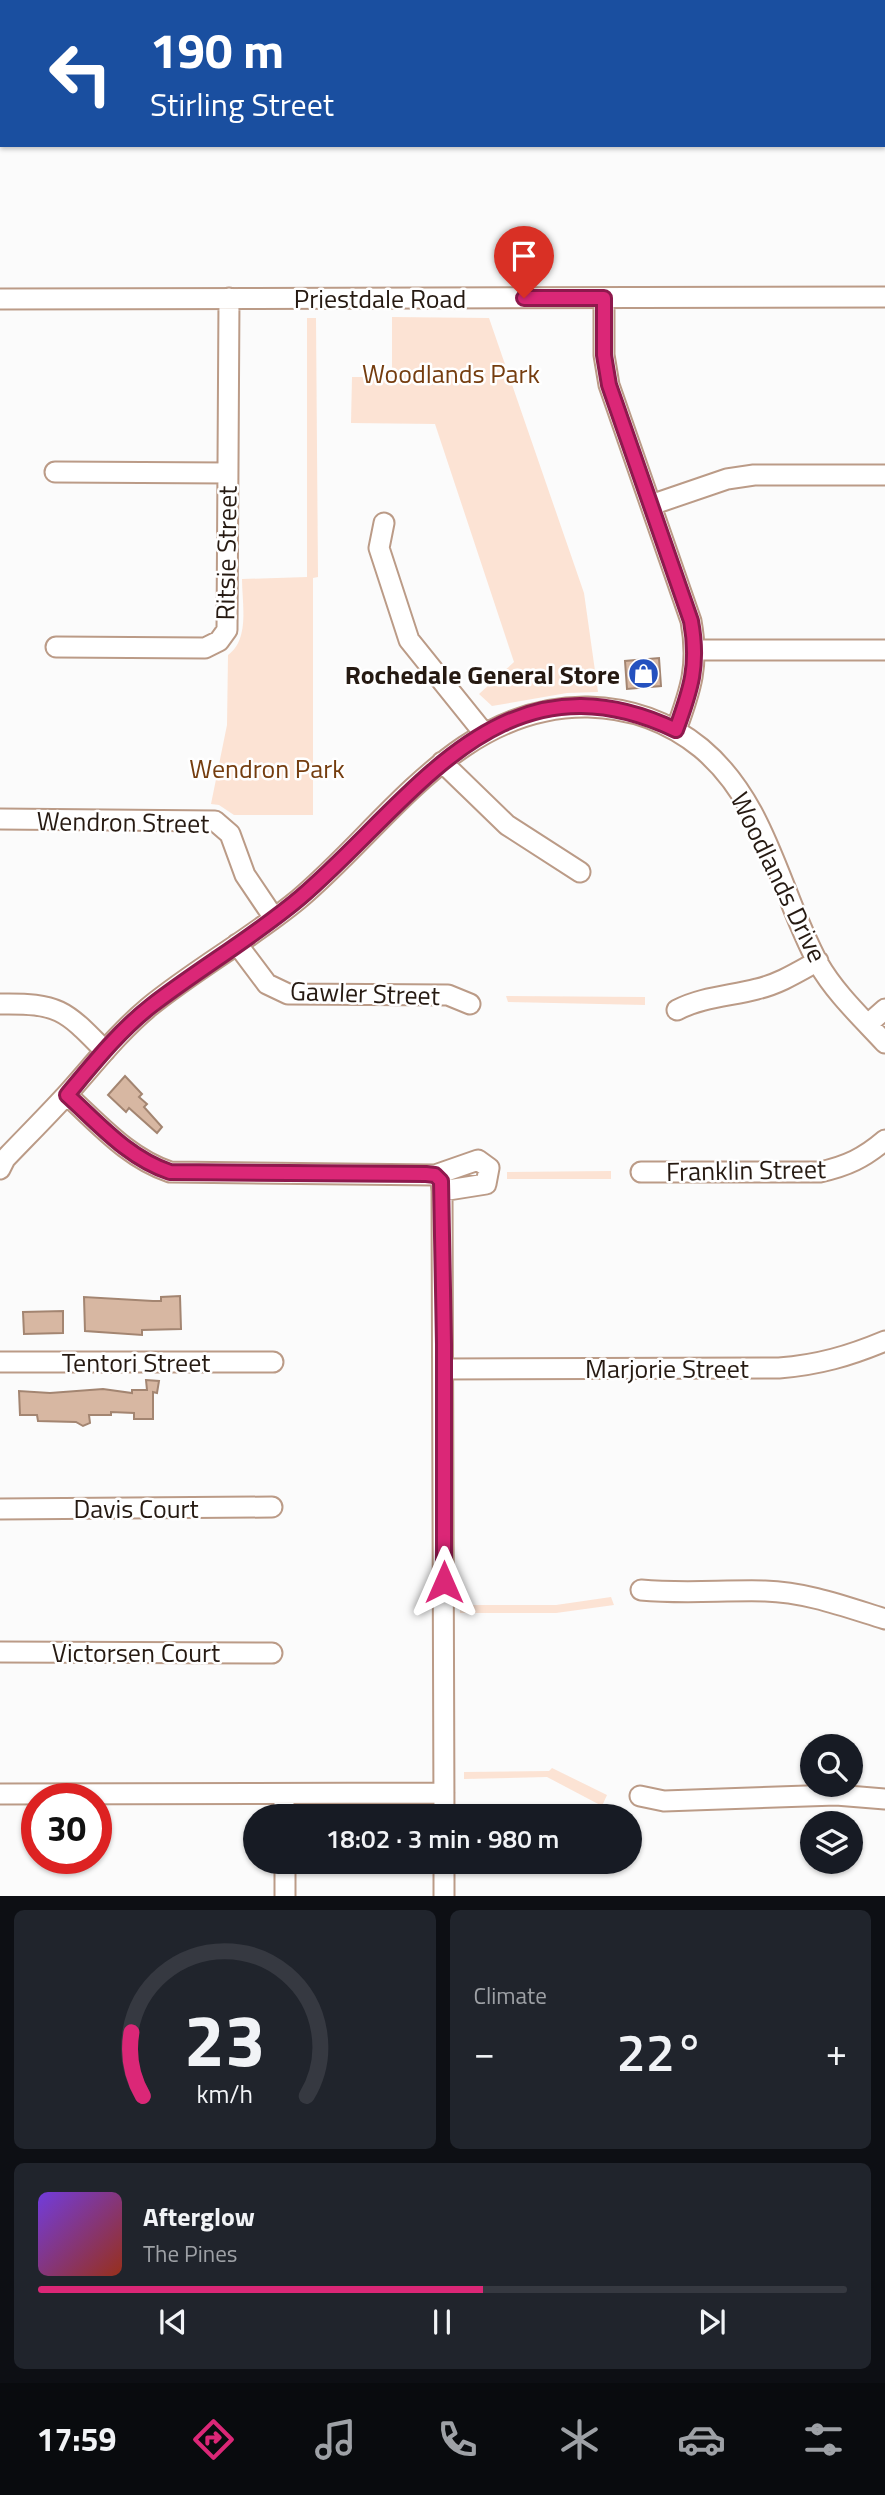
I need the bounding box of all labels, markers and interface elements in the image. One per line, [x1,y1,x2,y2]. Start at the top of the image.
text: 190 m [150,12,284,87]
icon: left [35,28,126,119]
text: Stirling Street [150,80,334,128]
pin [494,226,554,298]
icon: arrive [505,237,543,275]
street label: Priestdale Road [294,279,466,318]
park label: Woodlands Park [362,354,540,393]
street label: Ritsie Street [205,485,247,621]
place label: Rochedale General Store [345,655,620,694]
shop icon: Rochedale General Store [626,657,660,691]
park label: Wendron Park [189,749,345,788]
street label: Woodlands Drive [721,785,837,969]
street label: Wendron Street [36,801,210,843]
street label: Gawler Street [289,971,441,1015]
street label: Franklin Street [666,1149,826,1191]
street label: Tentori Street [62,1343,210,1382]
street label: Marjorie Street [585,1349,749,1388]
street label: Davis Court [73,1489,199,1528]
position arrow [407,1545,481,1619]
street label: Victorsen Court [52,1633,220,1672]
map controls [800,1734,863,1874]
button: search [800,1734,863,1797]
speed limit sign: 30 [21,1783,112,1874]
button: layers [800,1811,863,1874]
text: 18:02 · 3 min · 980 m [326,1819,559,1858]
text: Climate [474,1978,547,2013]
text: 23 [184,1984,266,2094]
text: 22° [617,2012,704,2091]
text: − [474,2023,495,2081]
text: + [826,2023,847,2081]
text: km/h [196,2074,253,2112]
text: Afterglow [143,2197,255,2236]
text: The Pines [143,2236,237,2271]
icon: previous [154,2303,192,2341]
icon: pause [423,2303,461,2341]
icon: next [693,2303,731,2341]
text: 17:59 [37,2415,116,2463]
icon: directions [189,2415,238,2464]
icon: music [311,2415,360,2464]
icon: phone [433,2415,482,2464]
icon: climate [555,2415,604,2464]
icon: car [677,2415,726,2464]
icon: filters [799,2415,848,2464]

